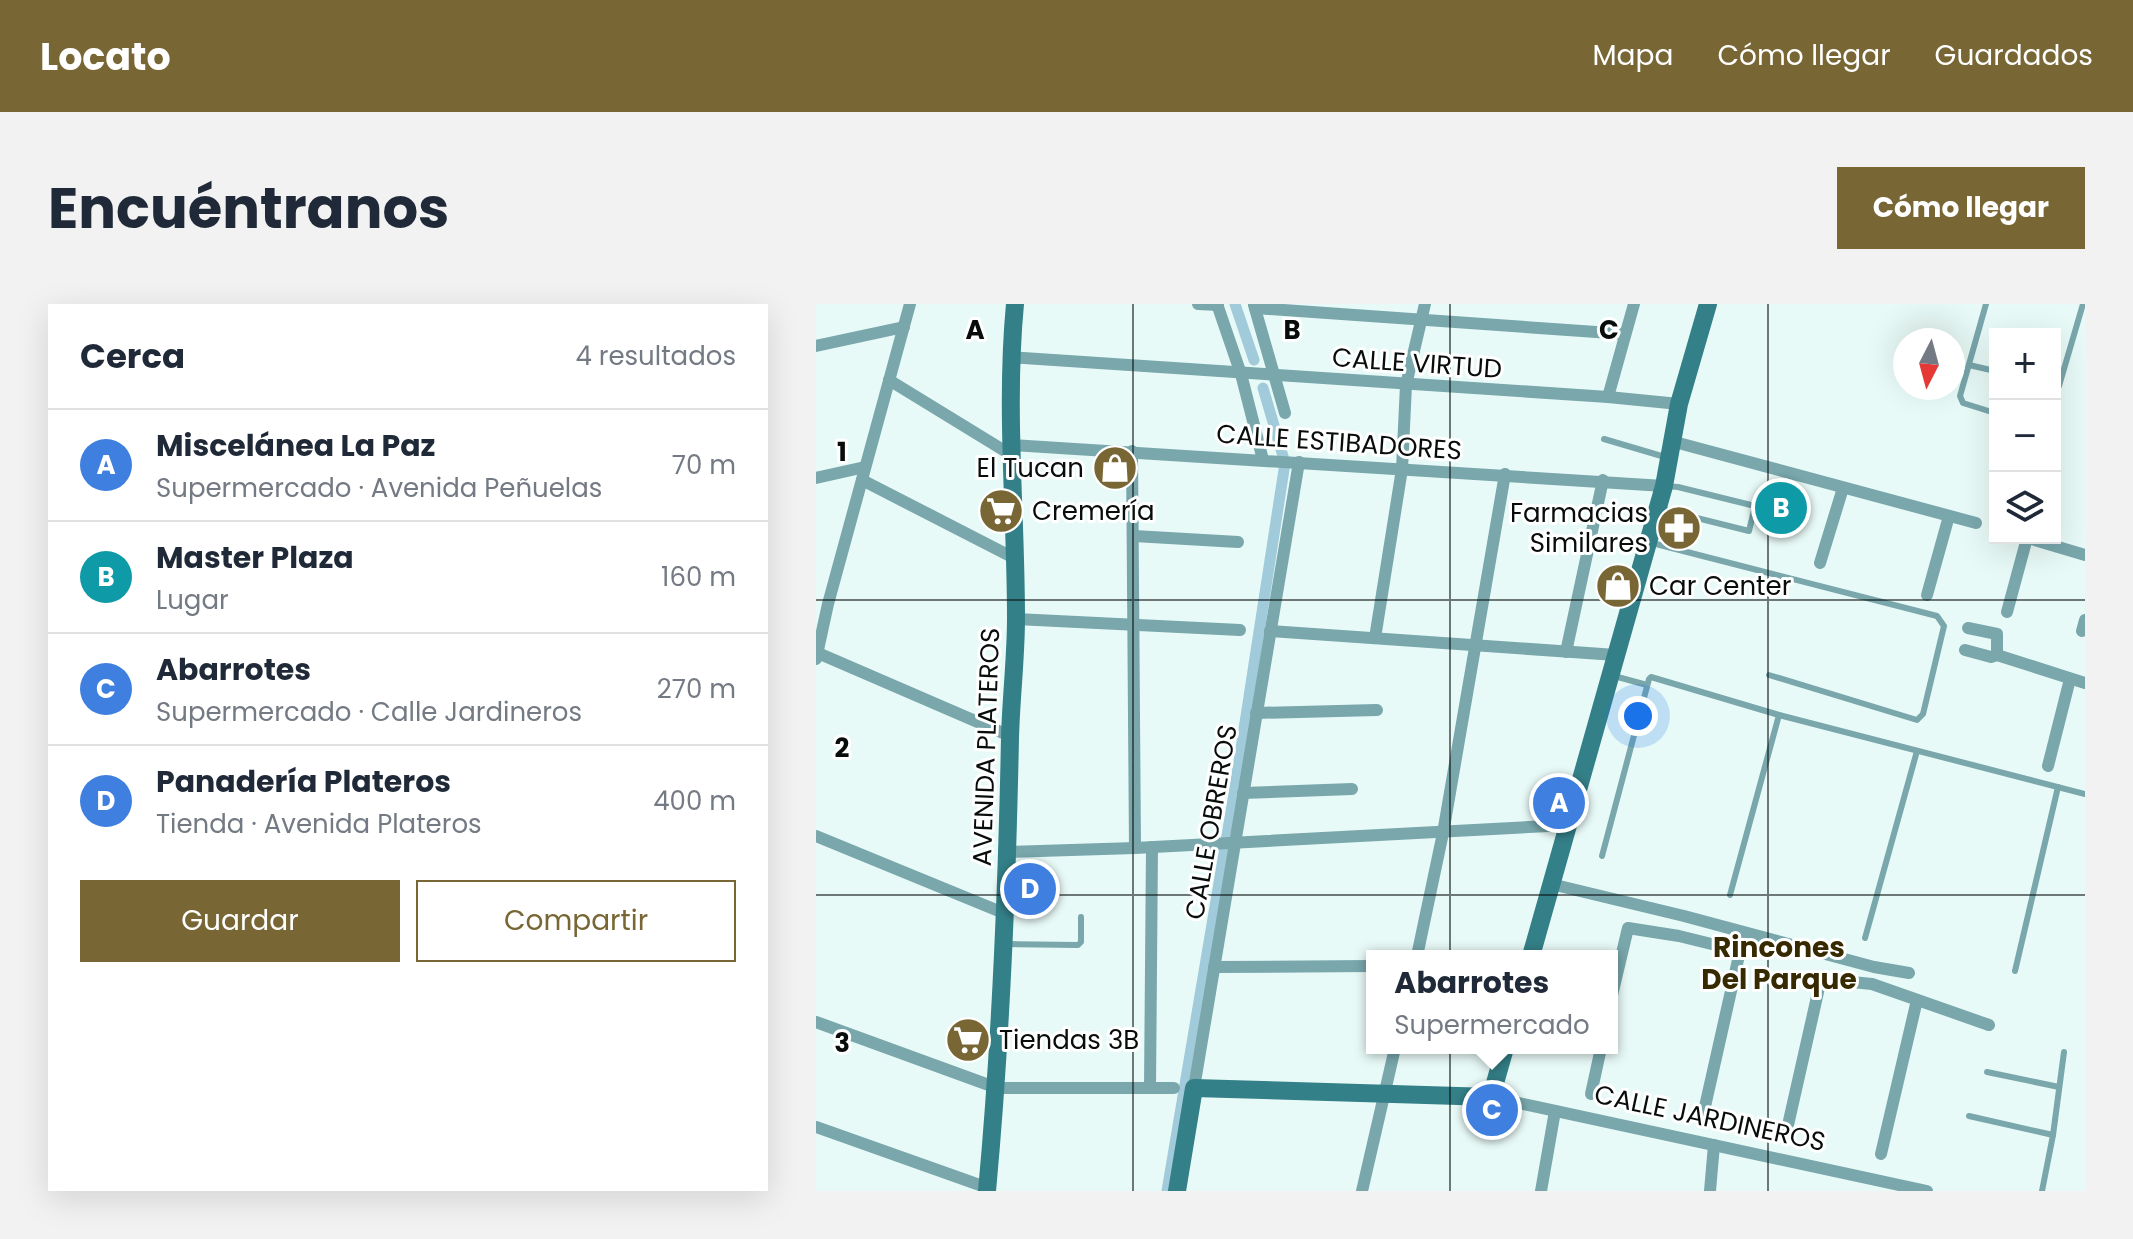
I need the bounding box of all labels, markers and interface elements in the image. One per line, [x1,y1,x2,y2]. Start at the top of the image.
text: Locato [40,30,171,83]
text: Mapa [1592,36,1673,75]
text: Cómo llegar [1717,36,1891,75]
text: Guardados [1935,36,2093,75]
button: Cómo llegar [1837,167,2085,249]
text: Encuéntranos [48,169,449,248]
text: A [965,312,985,348]
text: B [1283,312,1301,348]
text: C [1599,312,1619,348]
north arrow [1893,328,1965,400]
map controls [1989,328,2061,544]
button: + [1989,328,2061,400]
text: Cerca [80,332,185,380]
text: 4 resultados [575,338,736,374]
street label: CALLE VIRTUD [1331,339,1503,387]
button: − [1989,400,2061,472]
street label: CALLE ESTIBADORES [1215,415,1463,469]
text: Miscelánea La Paz [156,424,435,467]
text: 1 [837,434,847,470]
shop icon: El Tucan [1091,444,1139,492]
text: A [96,447,116,483]
text: 70 m [672,447,736,483]
place label: El Tucan [977,450,1084,486]
text: Supermercado · Avenida Peñuelas [156,470,602,506]
button: layers [1989,472,2061,544]
pin: B [1755,478,1807,538]
supermarket icon: Cremería [977,487,1025,535]
place label: Cremería [1032,493,1154,529]
place label: Farmacias Similares [1510,495,1648,561]
pharmacy icon: Farmacias Similares [1655,504,1703,552]
text: Master Plaza [156,536,354,579]
text: B [97,559,115,595]
text: 160 m [661,559,736,595]
shop icon: Car Center [1594,562,1642,610]
place label: Car Center [1649,568,1791,604]
text: Lugar [156,582,229,618]
street label: AVENIDA PLATEROS [964,627,1008,867]
text: Abarrotes [156,648,311,691]
text: C [96,671,116,707]
text: 270 m [657,671,736,707]
text: Supermercado · Calle Jardineros [156,694,582,730]
your location [1618,696,1658,736]
street label: CALLE OBREROS [1176,722,1246,922]
text: 2 [835,730,850,766]
text: Panadería Plateros [156,760,451,803]
pin: A [1533,773,1585,833]
text: D [97,783,115,819]
text: 400 m [653,783,736,819]
text: Tienda · Avenida Plateros [156,806,482,842]
pin: D [1004,859,1056,919]
button: Guardar [80,880,400,962]
button: Compartir [416,880,736,962]
district label: Rincones Del Parque [1701,928,1857,999]
popup [1366,950,1618,1054]
text: Abarrotes [1394,961,1549,1004]
text: Supermercado [1394,1007,1590,1043]
supermarket icon: Tiendas 3B [944,1016,992,1064]
place label: Tiendas 3B [999,1022,1139,1058]
text: 3 [834,1025,850,1061]
street label: CALLE JARDINEROS [1591,1076,1829,1160]
pin: C [1466,1080,1518,1140]

